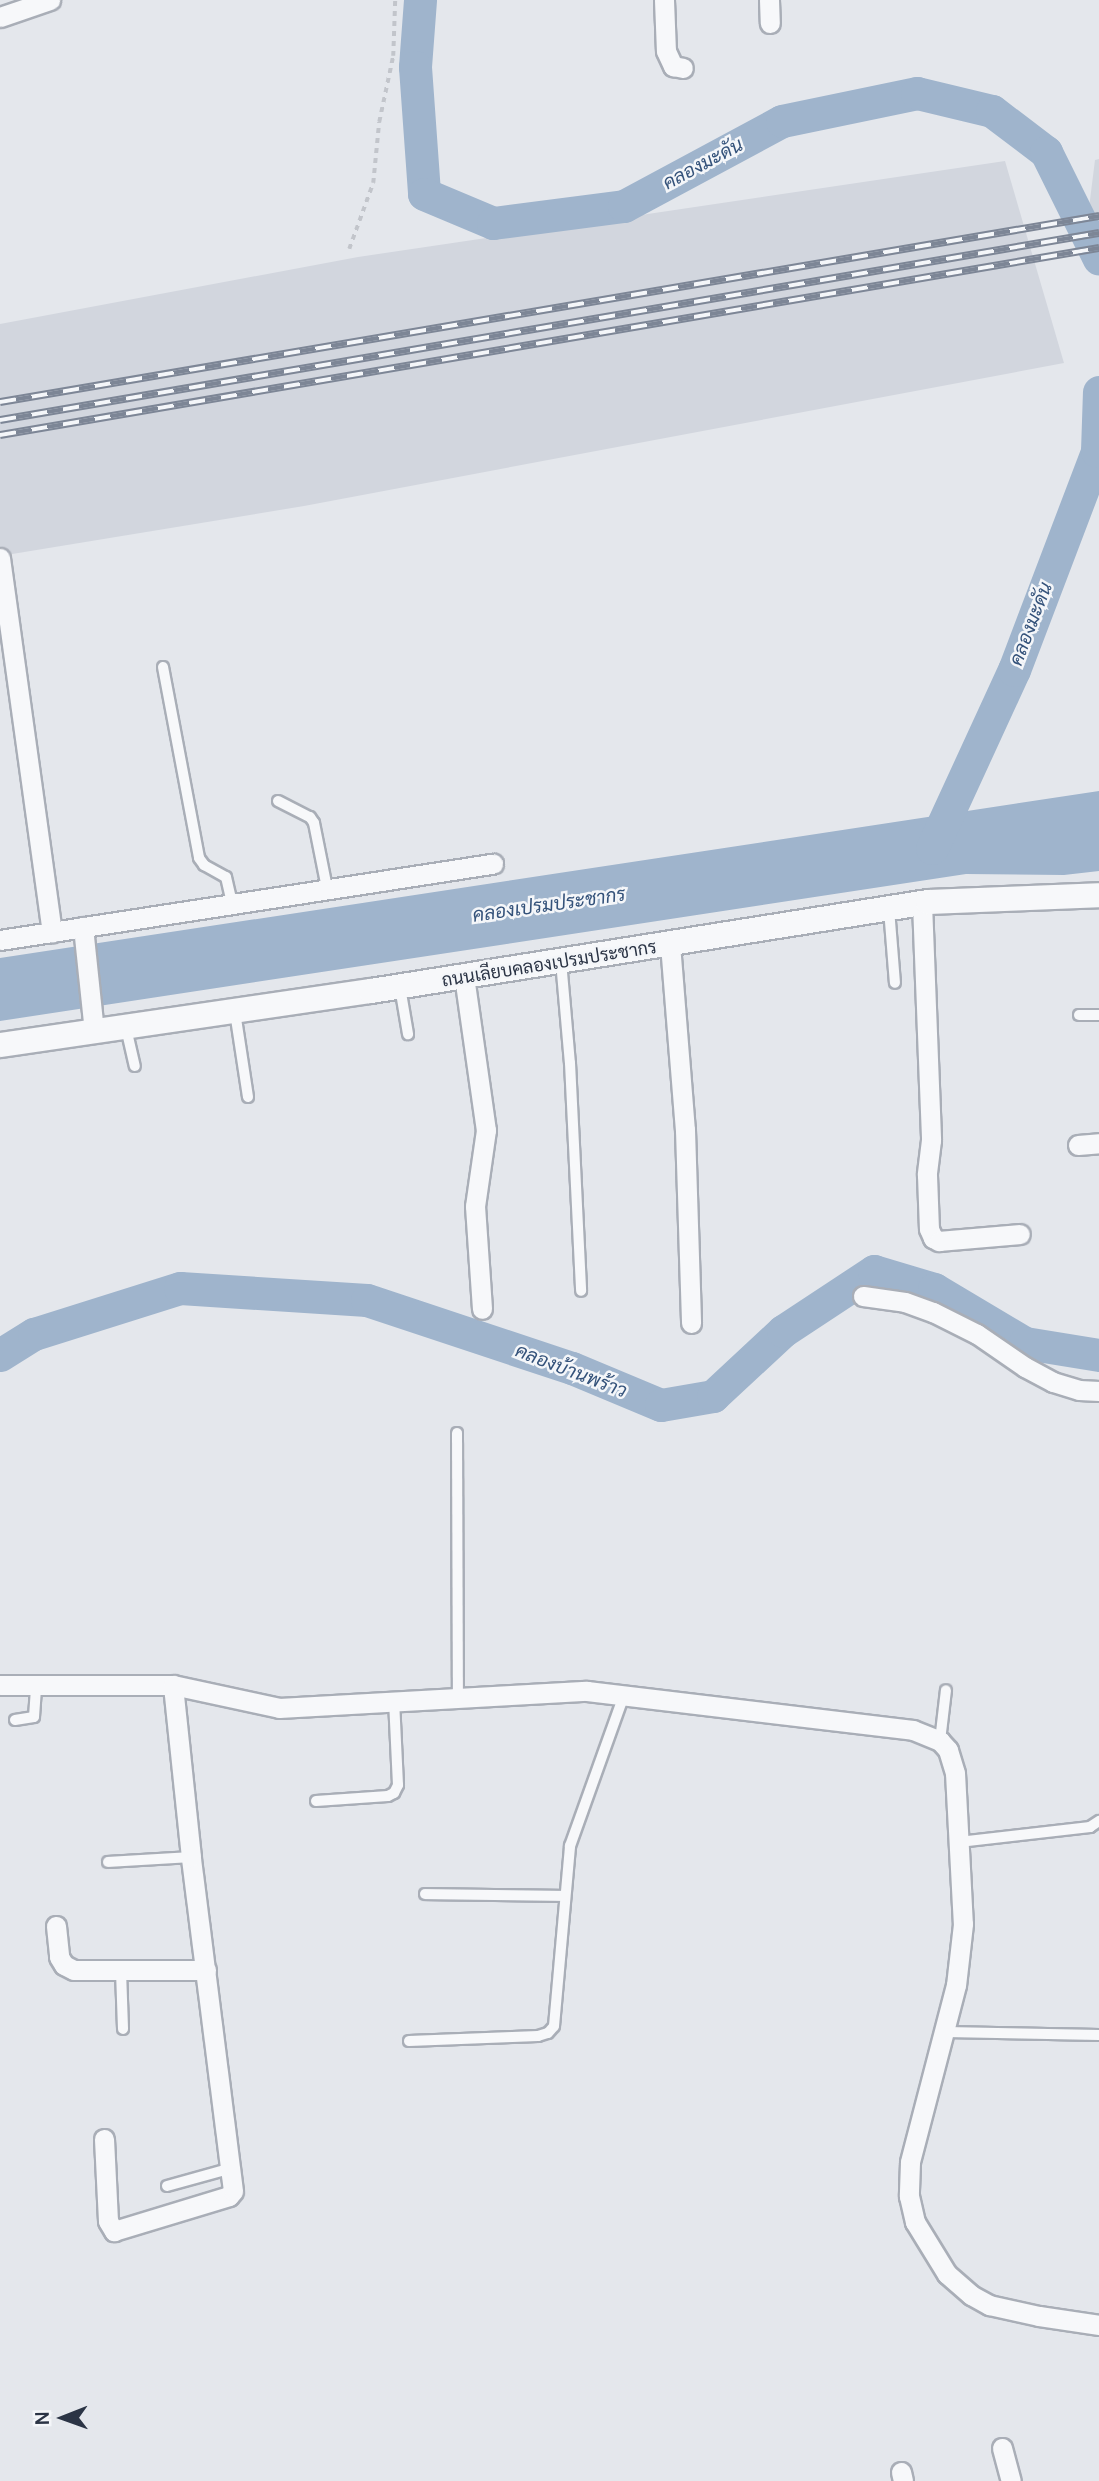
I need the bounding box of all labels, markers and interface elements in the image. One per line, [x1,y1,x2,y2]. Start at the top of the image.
water label: คลองมะดัน [659,133,747,195]
water label: คลองมะดัน [1005,579,1057,669]
water label: คลองเปรมประชากร [471,883,627,927]
street label: ถนนเลียบคลองเปรมประชากร [440,935,658,991]
water label: คลองบ้านพร้าว [512,1339,630,1403]
north arrow [28,2383,98,2453]
text: N [29,2411,55,2425]

